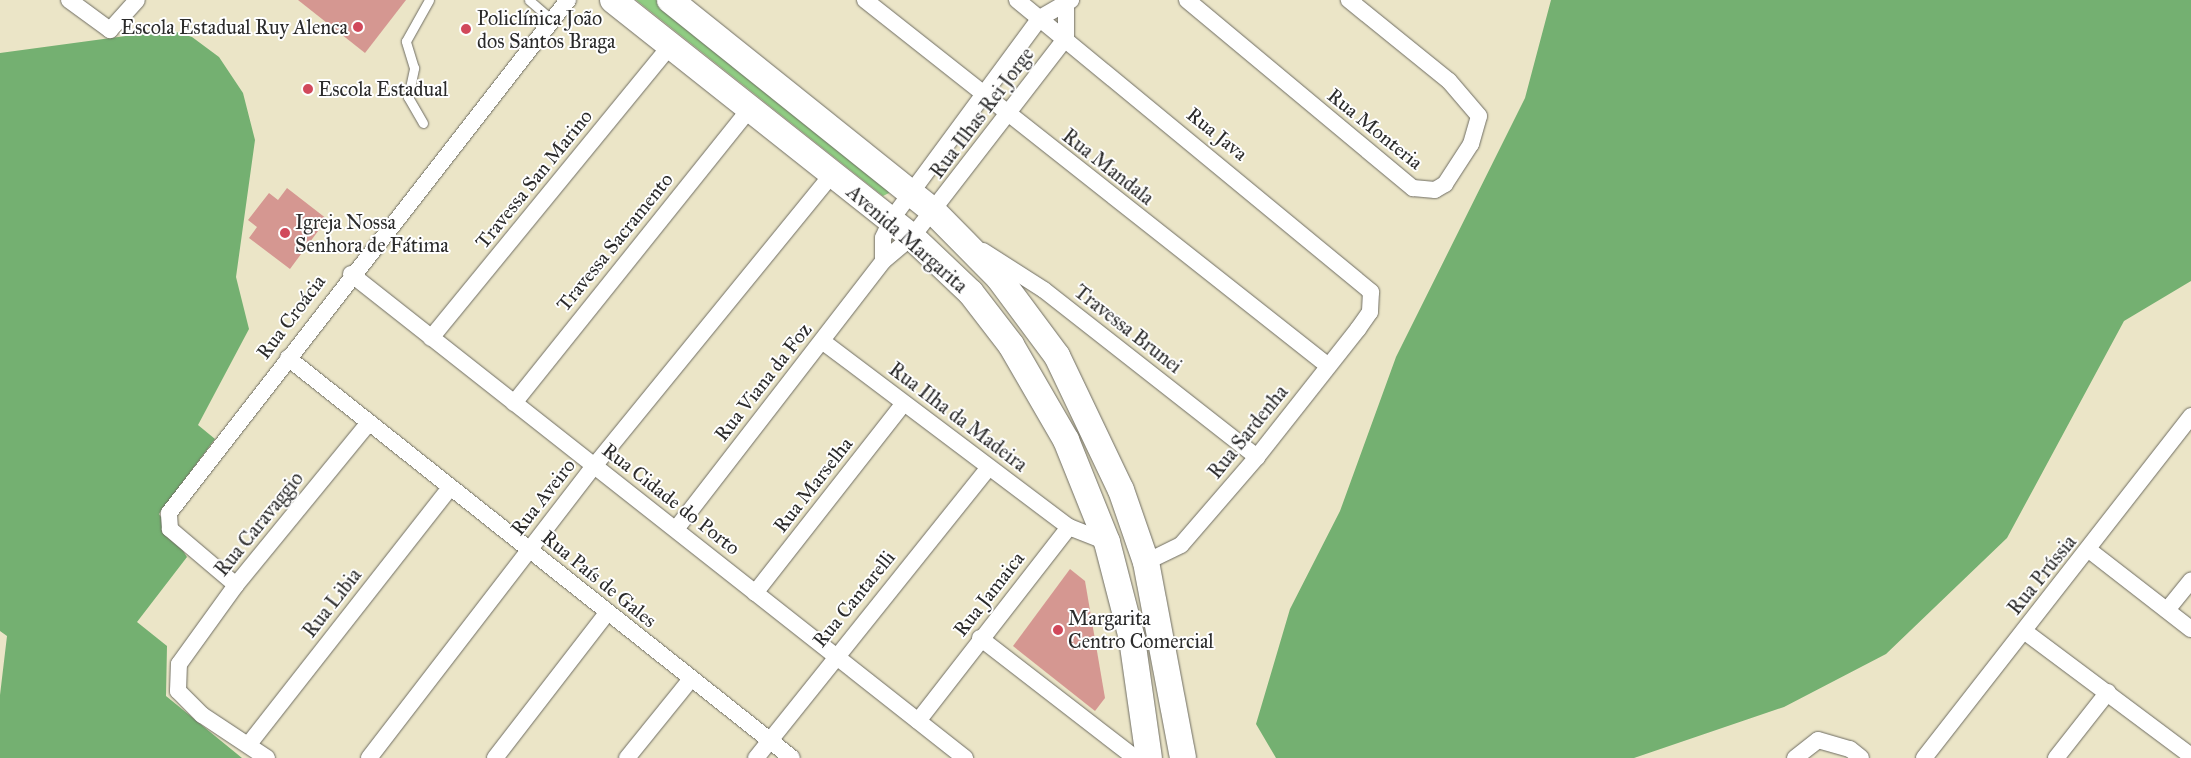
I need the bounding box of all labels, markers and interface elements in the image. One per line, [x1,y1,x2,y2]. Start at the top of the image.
place label: Policlínica João dos Santos Braga [477,6,615,53]
place label: Escola Estadual Ruy Alenca [121,15,348,39]
marker: Escola Estadual Ruy Alenca [352,21,364,33]
marker: Policlínica João dos Santos Braga [459,22,473,36]
street label: Rua Ilhas Rei Jorge [925,43,1039,183]
place label: Escola Estadual [318,77,448,101]
marker: Escola Estadual [302,83,314,95]
street label: Rua Monteria [1323,83,1427,175]
street label: Rua Java [1182,102,1252,166]
street label: Travessa San Marino [470,105,598,253]
street label: Rua Mandala [1057,124,1159,210]
street label: Travessa Sacramento [552,168,678,316]
street label: Avenida Margarita [842,180,972,298]
place label: Igreja Nossa Senhora de Fátima [295,210,449,257]
marker: Igreja Nossa Senhora de Fátima [279,227,291,239]
street label: Rua Croácia [252,270,330,364]
street label: Travessa Brunei [1069,280,1187,378]
street label: Rua Viana da Foz [709,318,817,446]
street label: Rua Ilha da Madeira [884,357,1032,477]
street label: Rua Sardenha [1203,380,1293,484]
street label: Rua Marselha [768,433,858,537]
street label: Rua Cidade do Porto [597,438,745,560]
street label: Rua Aveiro [506,454,580,540]
street label: Rua Caravaggio [210,467,308,581]
street label: Rua País de Gales [537,525,661,633]
street label: Rua Prússia [2003,530,2081,620]
street label: Rua Cantarelli [808,546,900,652]
street label: Rua Jamaica [948,547,1030,641]
street label: Rua Libia [298,564,366,642]
place label: Margarita Centro Comercial [1068,606,1214,653]
marker: Margarita Centro Comercial [1052,624,1064,636]

